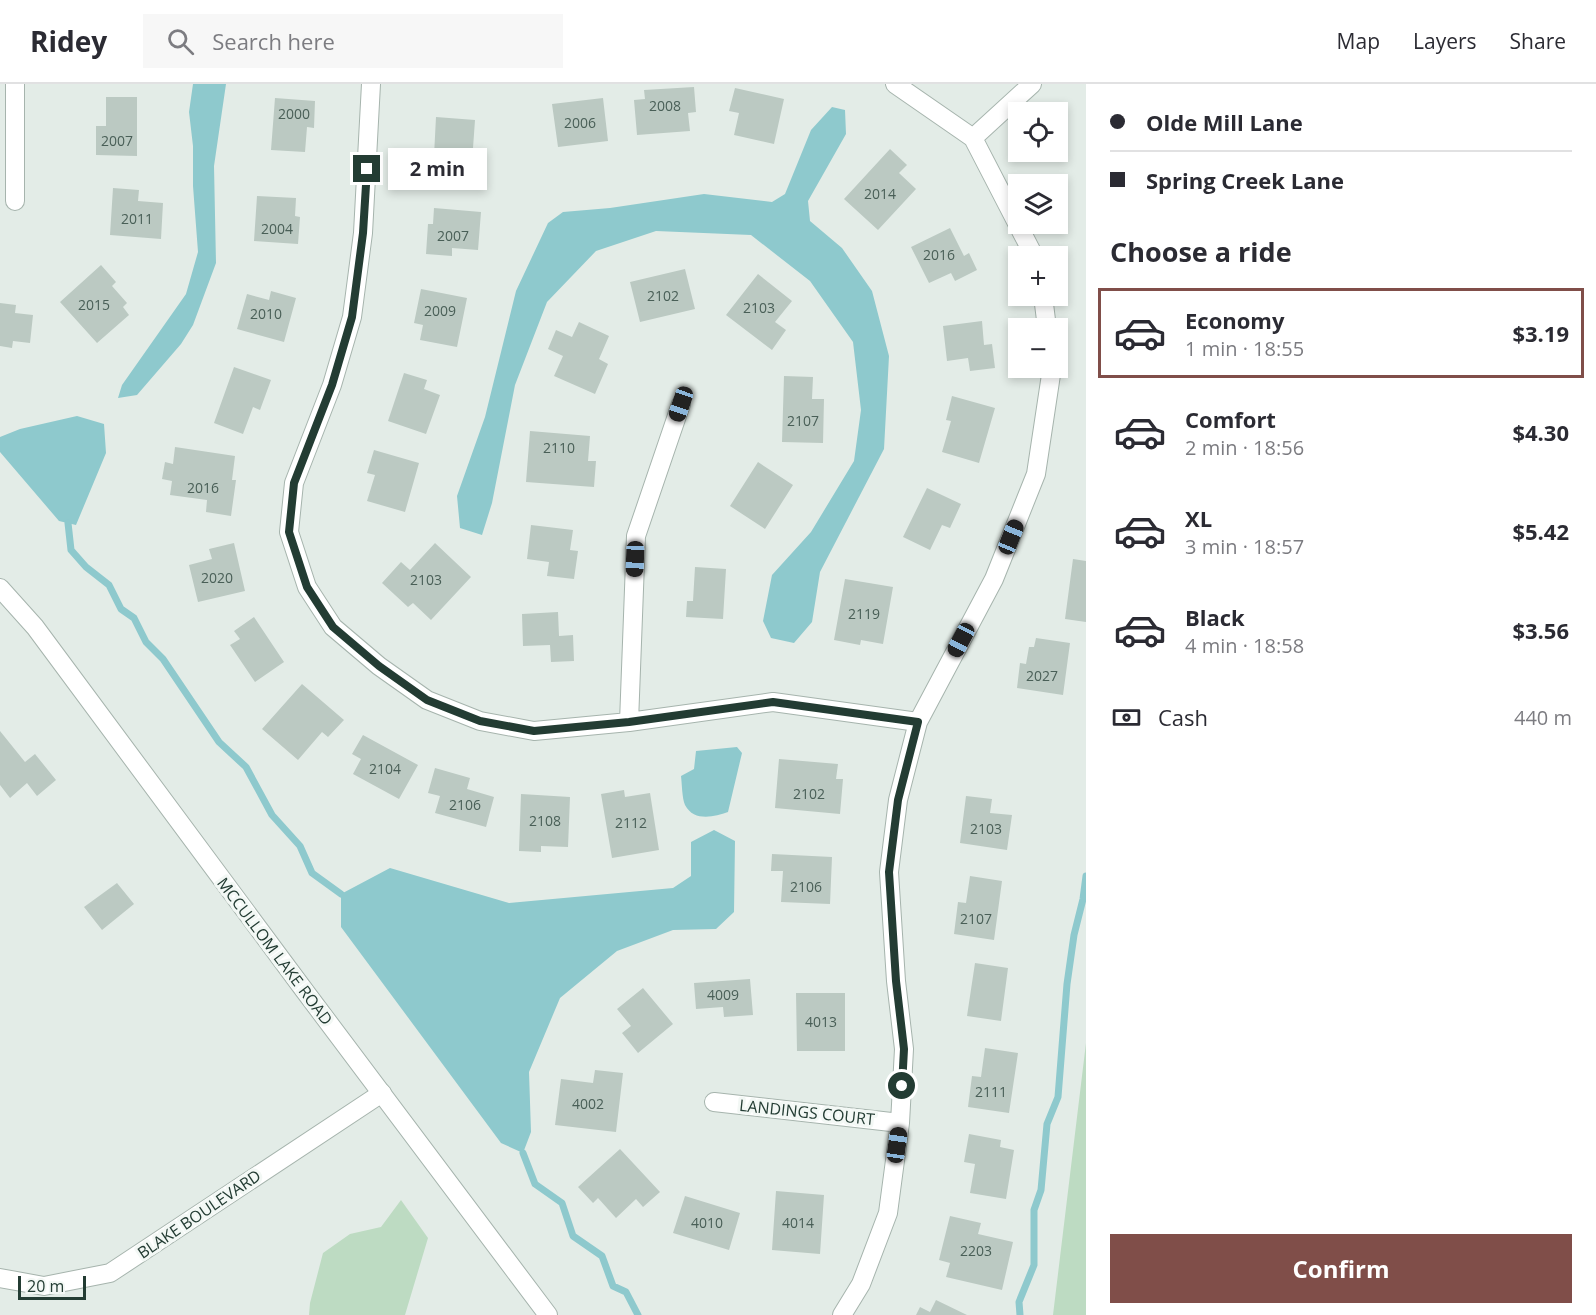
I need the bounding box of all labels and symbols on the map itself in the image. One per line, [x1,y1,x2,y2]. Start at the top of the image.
house number: 2008 [649,96,681,115]
house number: 2000 [278,104,310,123]
house number: 2006 [564,113,596,132]
house number: 2007 [101,131,133,150]
callout: 2 min [388,148,487,190]
route end [353,155,380,182]
house number: 2014 [864,184,896,203]
house number: 2011 [121,209,153,228]
house number: 2004 [261,219,293,238]
house number: 2007 [437,226,469,245]
house number: 2016 [923,245,955,264]
house number: 2102 [647,286,679,305]
house number: 2015 [78,295,110,314]
house number: 2103 [743,298,775,317]
house number: 2009 [424,301,456,320]
house number: 2010 [250,304,282,323]
car [667,384,695,424]
house number: 2107 [787,411,819,430]
house number: 2110 [543,438,575,457]
house number: 2016 [187,478,219,497]
car [996,517,1026,557]
car [625,541,645,577]
house number: 2020 [201,568,233,587]
house number: 2103 [410,570,442,589]
house number: 2119 [848,604,880,623]
car [945,620,977,660]
house number: 2027 [1026,666,1058,685]
house number: 2104 [369,759,401,778]
house number: 2102 [793,784,825,803]
house number: 2106 [449,795,481,814]
house number: 2108 [529,811,561,830]
house number: 2112 [615,813,647,832]
house number: 2103 [970,819,1002,838]
street label: MCCULLOM LAKE ROAD [212,873,338,1029]
house number: 2106 [790,877,822,896]
house number: 2107 [960,909,992,928]
house number: 4009 [707,985,739,1004]
house number: 4013 [805,1012,837,1031]
route start [888,1072,915,1099]
house number: 2111 [975,1082,1007,1101]
house number: 4002 [572,1094,604,1113]
street label: LANDINGS COURT [738,1094,876,1130]
car [886,1126,908,1164]
street label: BLAKE BOULEVARD [133,1164,265,1264]
house number: 4010 [691,1213,723,1232]
house number: 4014 [782,1213,814,1232]
house number: 2203 [960,1241,992,1260]
scale bar [18,1273,86,1300]

